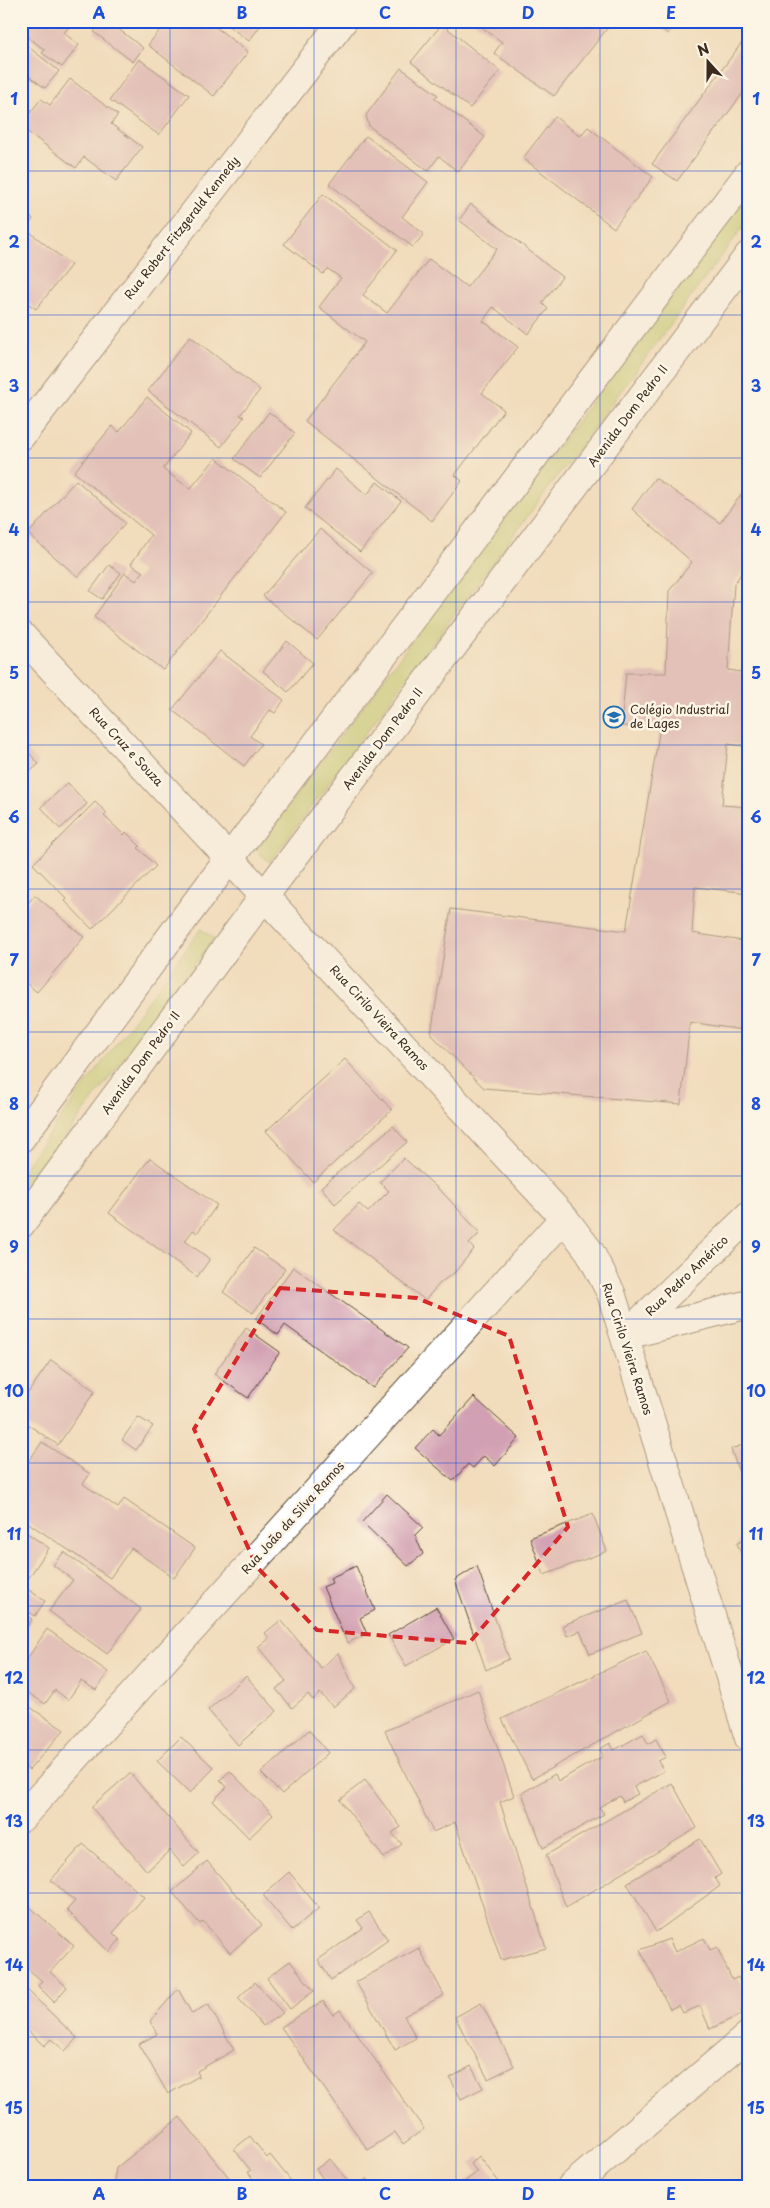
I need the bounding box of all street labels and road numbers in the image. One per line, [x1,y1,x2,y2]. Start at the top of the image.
street label: Rua Robert Fitzgerald Kennedy [120,152,243,303]
street label: Avenida Dom Pedro II [583,361,672,470]
street label: Avenida Dom Pedro II [338,684,427,793]
street label: Rua Cruz e Souza [86,703,168,790]
street label: Rua Cirilo Vieira Ramos [326,961,434,1074]
street label: Avenida Dom Pedro II [97,1007,184,1118]
street label: Rua Pedro Américo [641,1231,732,1320]
street label: Rua Cirilo Vieira Ramos [598,1280,658,1417]
street label: Rua João da Silva Ramos [237,1457,348,1578]

